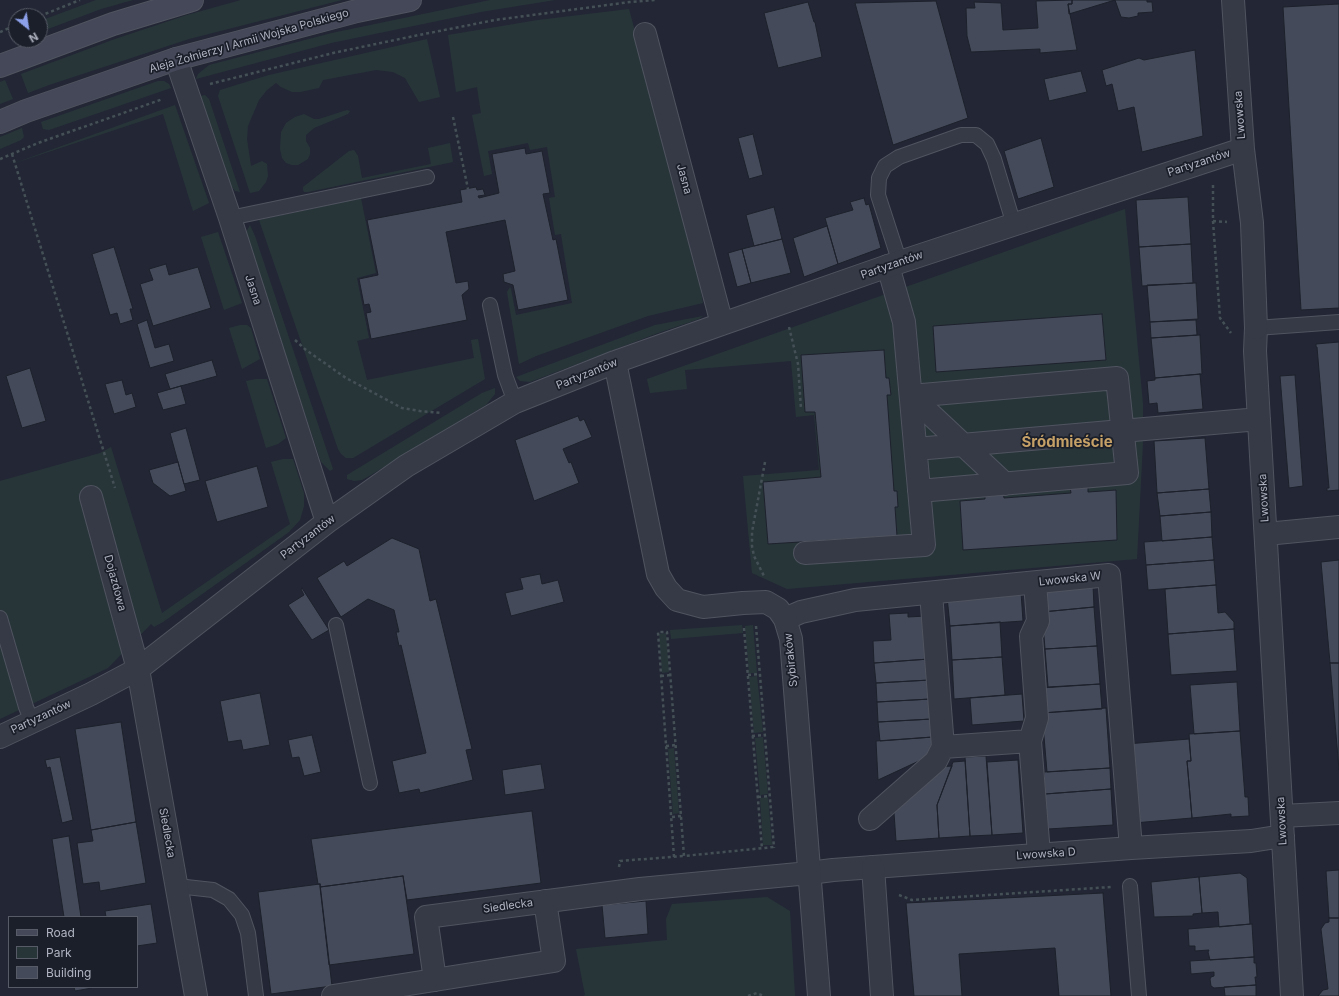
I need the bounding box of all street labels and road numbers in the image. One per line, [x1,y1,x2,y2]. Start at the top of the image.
street label: Aleja Żołnierzy I Armii Wojska Polskiego [148,6,350,76]
street label: Lwowska [1232,90,1248,140]
street label: Partyzantów [1166,147,1232,179]
street label: Jasna [674,162,694,196]
street label: Partyzantów [859,248,925,282]
street label: Jasna [242,273,264,307]
street label: Partyzantów [554,356,620,392]
street label: Lwowska [1256,473,1272,523]
street label: Partyzantów [278,512,338,562]
street label: Dojazdowa [101,553,129,613]
street label: Lwowska W [1038,569,1102,589]
street label: Sybiraków [782,632,800,688]
street label: Partyzantów [9,697,73,737]
street label: Lwowska [1274,796,1290,846]
street label: Siedlecka [156,807,178,859]
street label: Lwowska D [1016,845,1076,863]
street label: Siedlecka [482,896,534,916]

